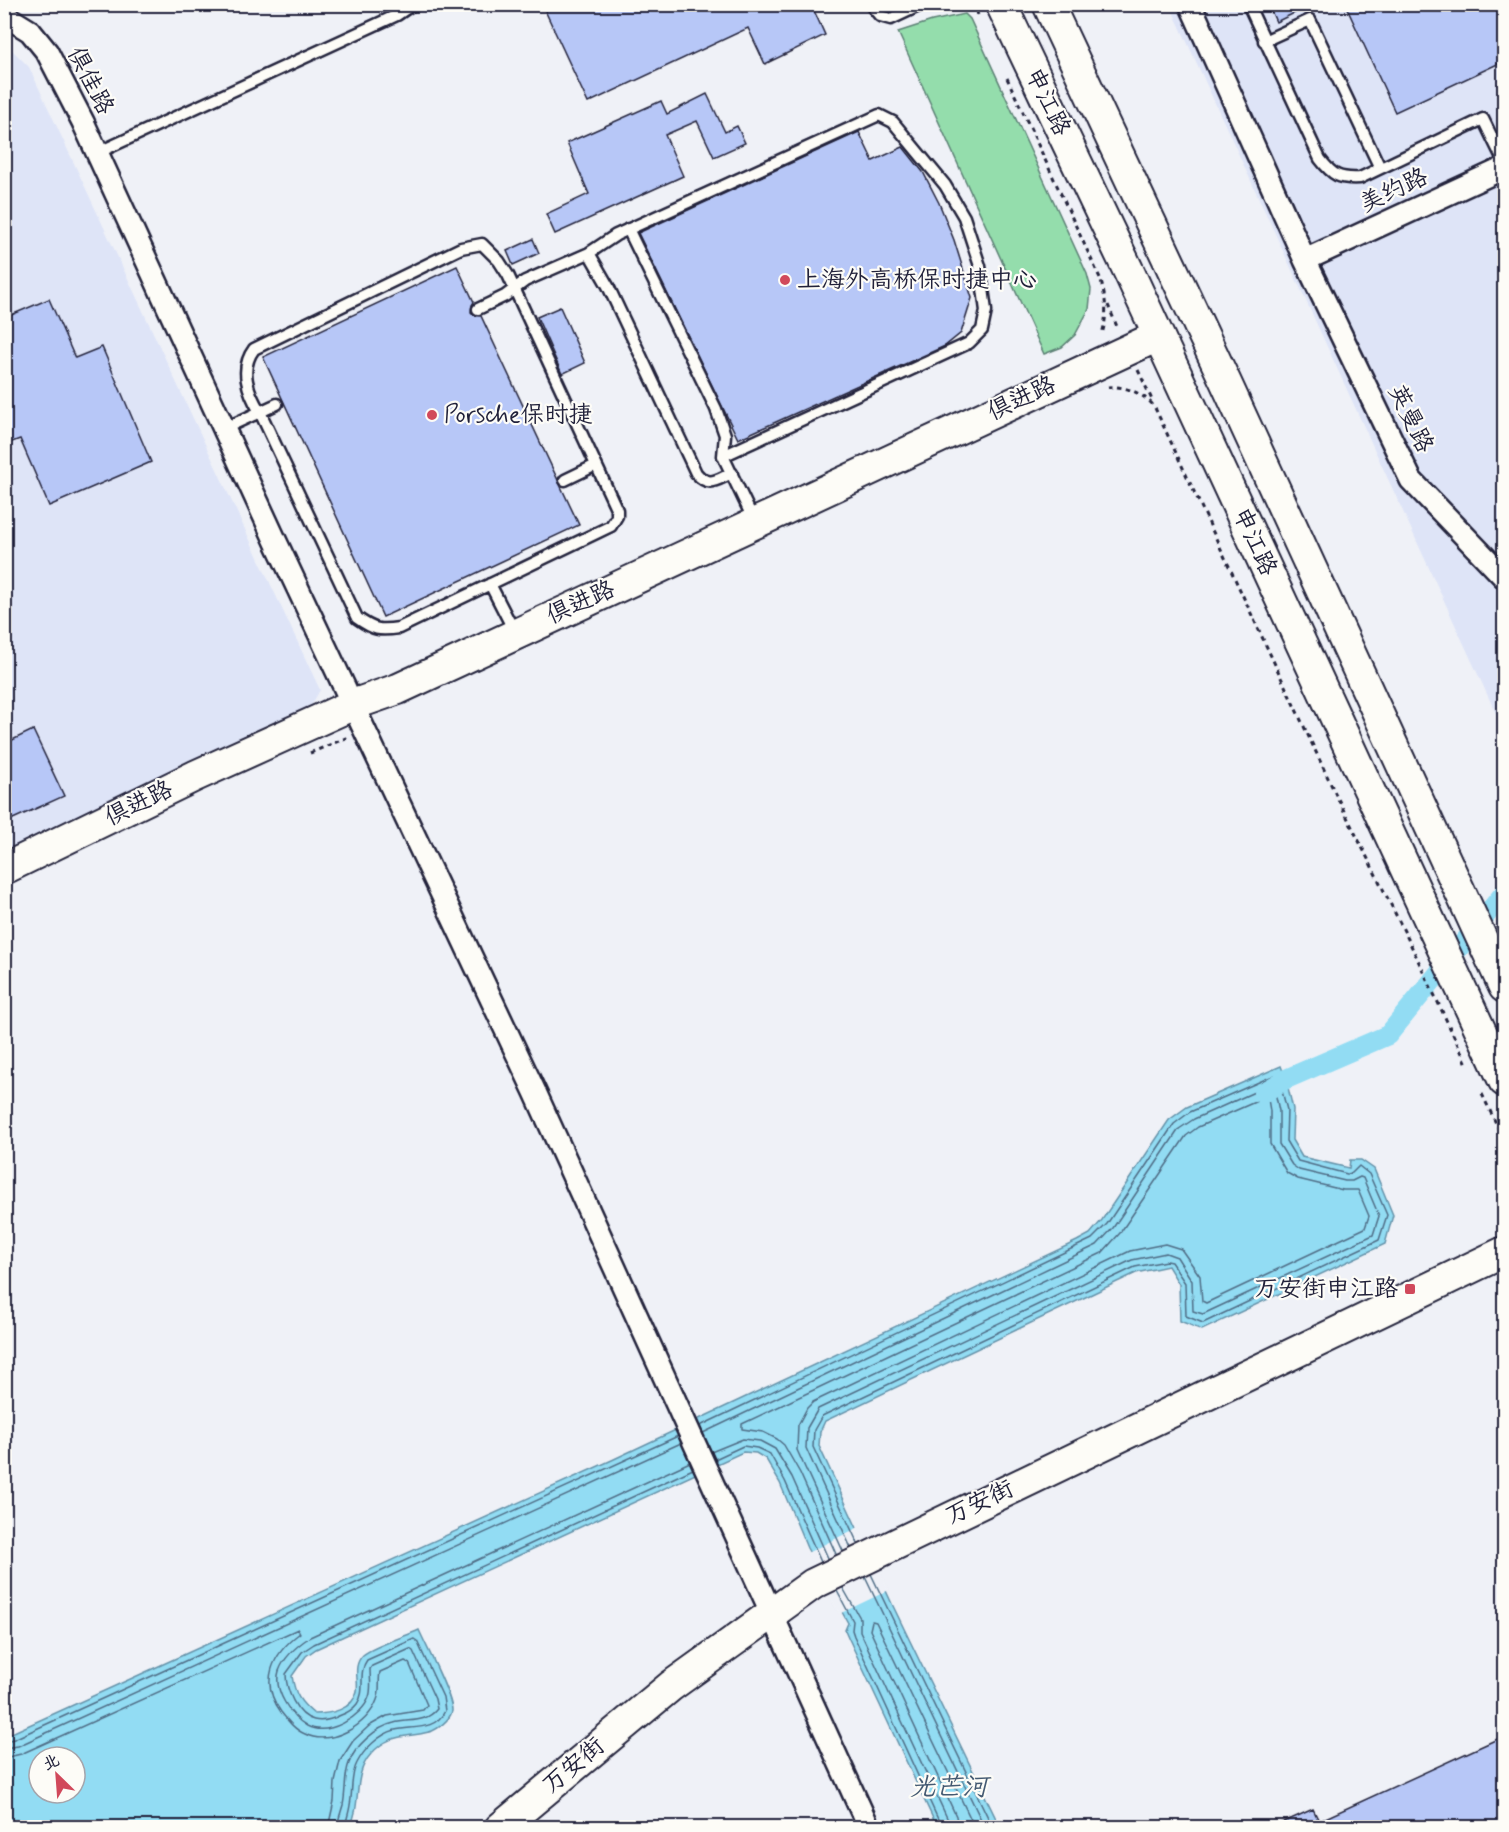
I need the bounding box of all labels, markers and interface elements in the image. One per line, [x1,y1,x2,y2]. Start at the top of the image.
street label: 俱佳路 [60,42,120,120]
street label: 申江路 [1017,63,1077,141]
street label: 美约路 [1355,162,1433,220]
place label: 上海外高桥保时捷中心 [797,265,1037,296]
marker: 上海外高桥保时捷中心 [778,273,792,287]
street label: 俱进路 [983,370,1061,428]
street label: 英曼路 [1380,380,1440,458]
place label: Porsche保时捷 [444,400,592,431]
marker: Porsche保时捷 [425,408,439,422]
street label: 申江路 [1225,503,1283,581]
street label: 俱进路 [542,574,620,632]
street label: 俱进路 [100,774,178,834]
place label: 万安街申江路 [1254,1274,1398,1305]
marker: 万安街申江路 [1403,1282,1417,1296]
street label: 万安街 [941,1474,1019,1532]
street label: 万安街 [536,1731,612,1801]
north arrow [27,1745,87,1805]
text: 北 [40,1750,63,1776]
water label: 光芒河 [910,1771,992,1805]

